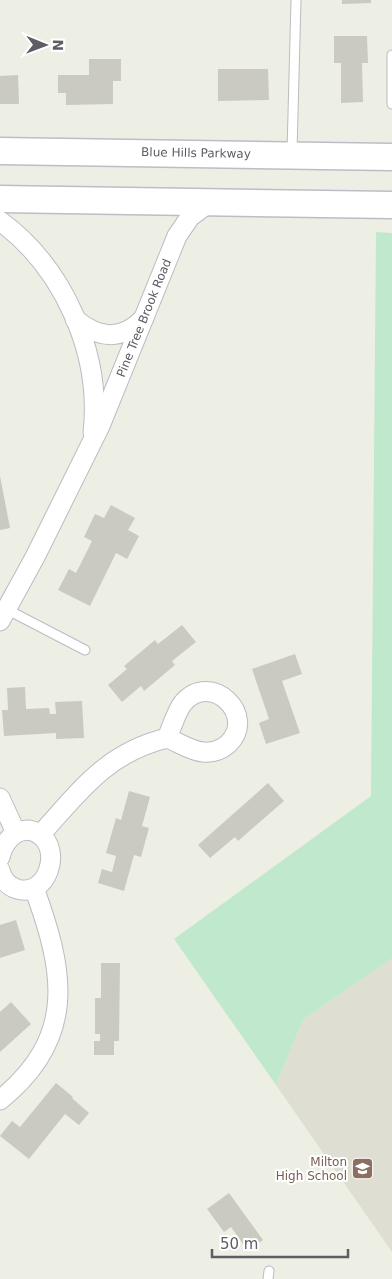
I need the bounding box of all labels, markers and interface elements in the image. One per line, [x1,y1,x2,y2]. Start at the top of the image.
north arrow [20,20,70,70]
text: N [50,39,66,51]
street label: Blue Hills Parkway [141,145,251,161]
street label: Pine Tree Brook Road [114,257,174,379]
place label: Milton High School [276,1155,347,1183]
school or university icon: Milton High School [351,1157,375,1181]
scale bar [212,1226,348,1258]
text: 50 m [220,1235,258,1253]

